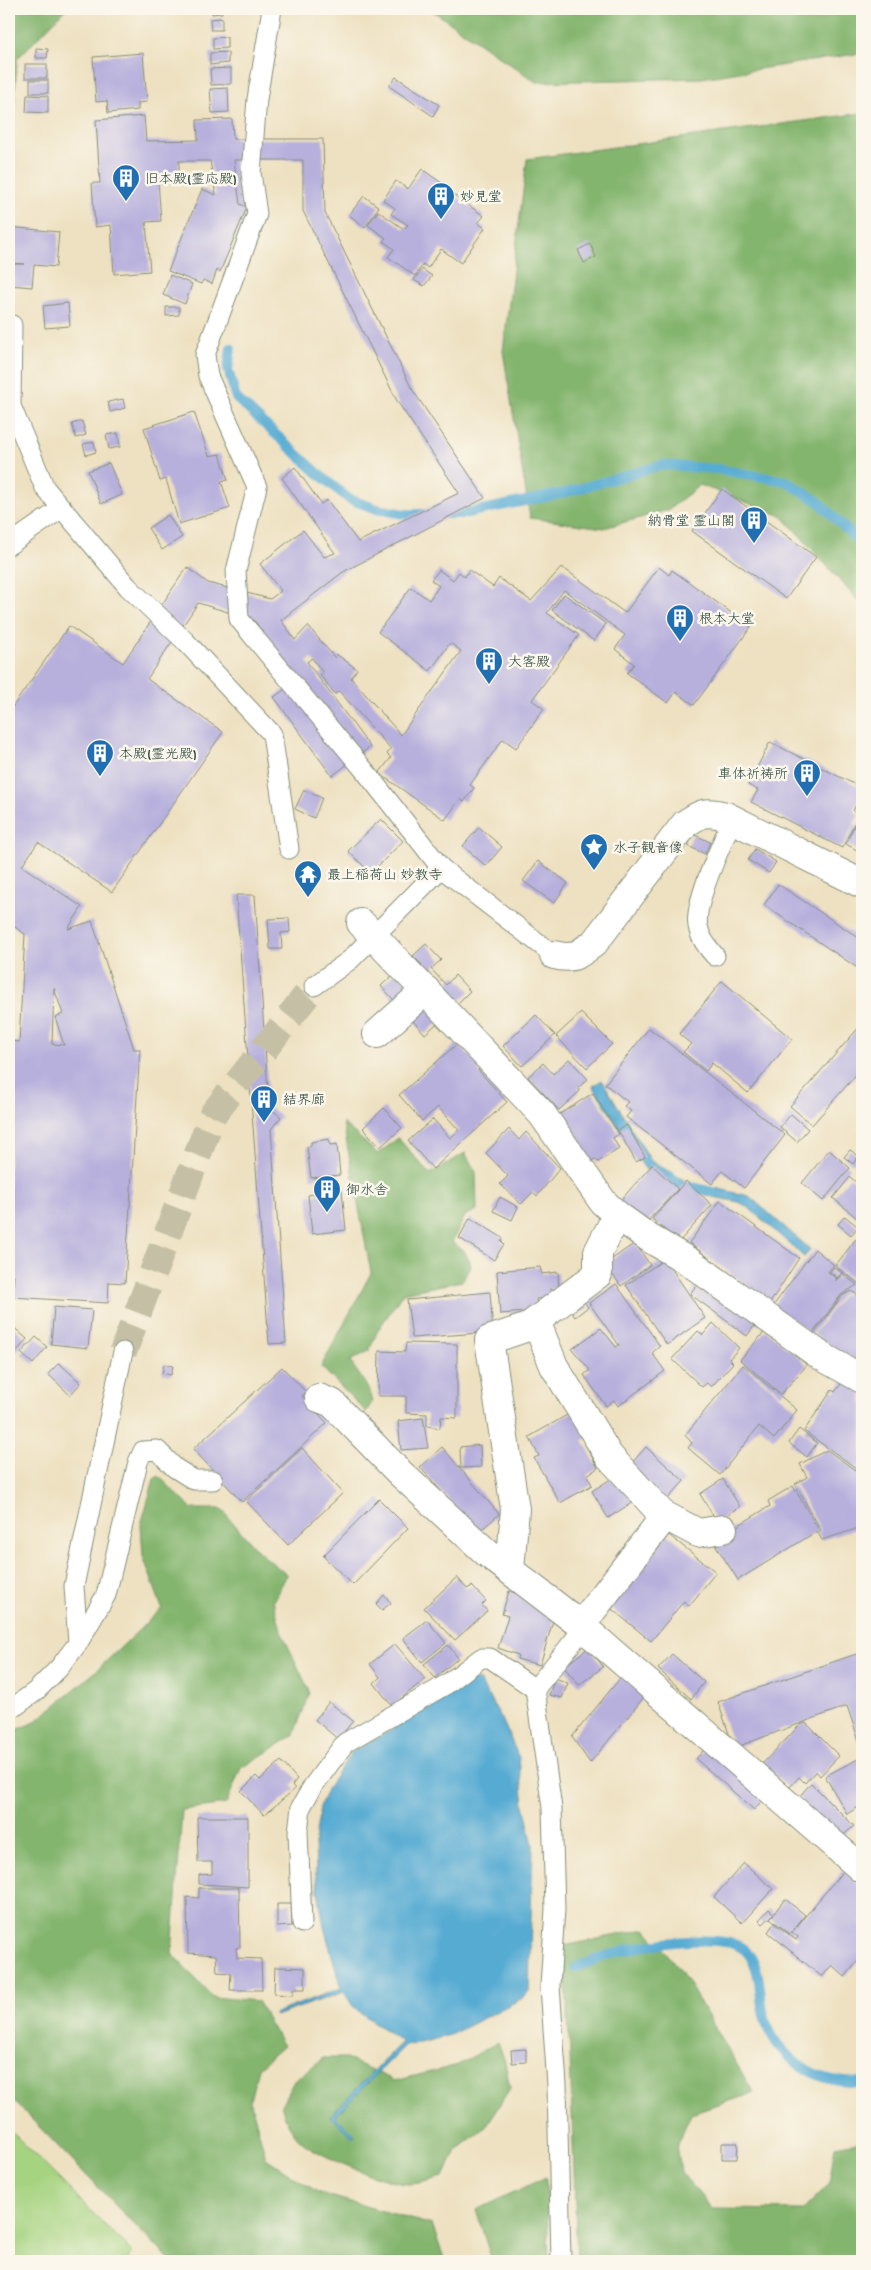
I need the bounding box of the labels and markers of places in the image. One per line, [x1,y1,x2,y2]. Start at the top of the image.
building icon: 旧本殿(霊応殿) [111,163,141,202]
place label: 旧本殿(霊応殿) [145,172,237,189]
building icon: 妙見堂 [426,181,456,220]
place label: 妙見堂 [460,190,502,207]
building icon: 納骨堂 霊山閣 [739,505,769,544]
place label: 納骨堂 霊山閣 [648,514,735,531]
building icon: 根本大堂 [665,603,695,642]
place label: 根本大堂 [699,612,755,629]
building icon: 大客殿 [474,646,504,685]
place label: 大客殿 [508,655,550,672]
building icon: 本殿(霊光殿) [85,738,115,777]
place label: 本殿(霊光殿) [119,747,197,764]
building icon: 車体祈祷所 [792,758,822,797]
place label: 車体祈祷所 [718,767,788,784]
place icon: 水子観音像 [579,832,609,871]
place label: 水子観音像 [613,841,683,858]
temple icon: 最上稲荷山 妙教寺 [293,859,323,898]
place label: 最上稲荷山 妙教寺 [327,868,442,885]
building icon: 結界廊 [249,1084,279,1123]
place label: 結界廊 [283,1093,325,1110]
building icon: 御水舎 [312,1174,342,1213]
place label: 御水舎 [346,1183,388,1200]

